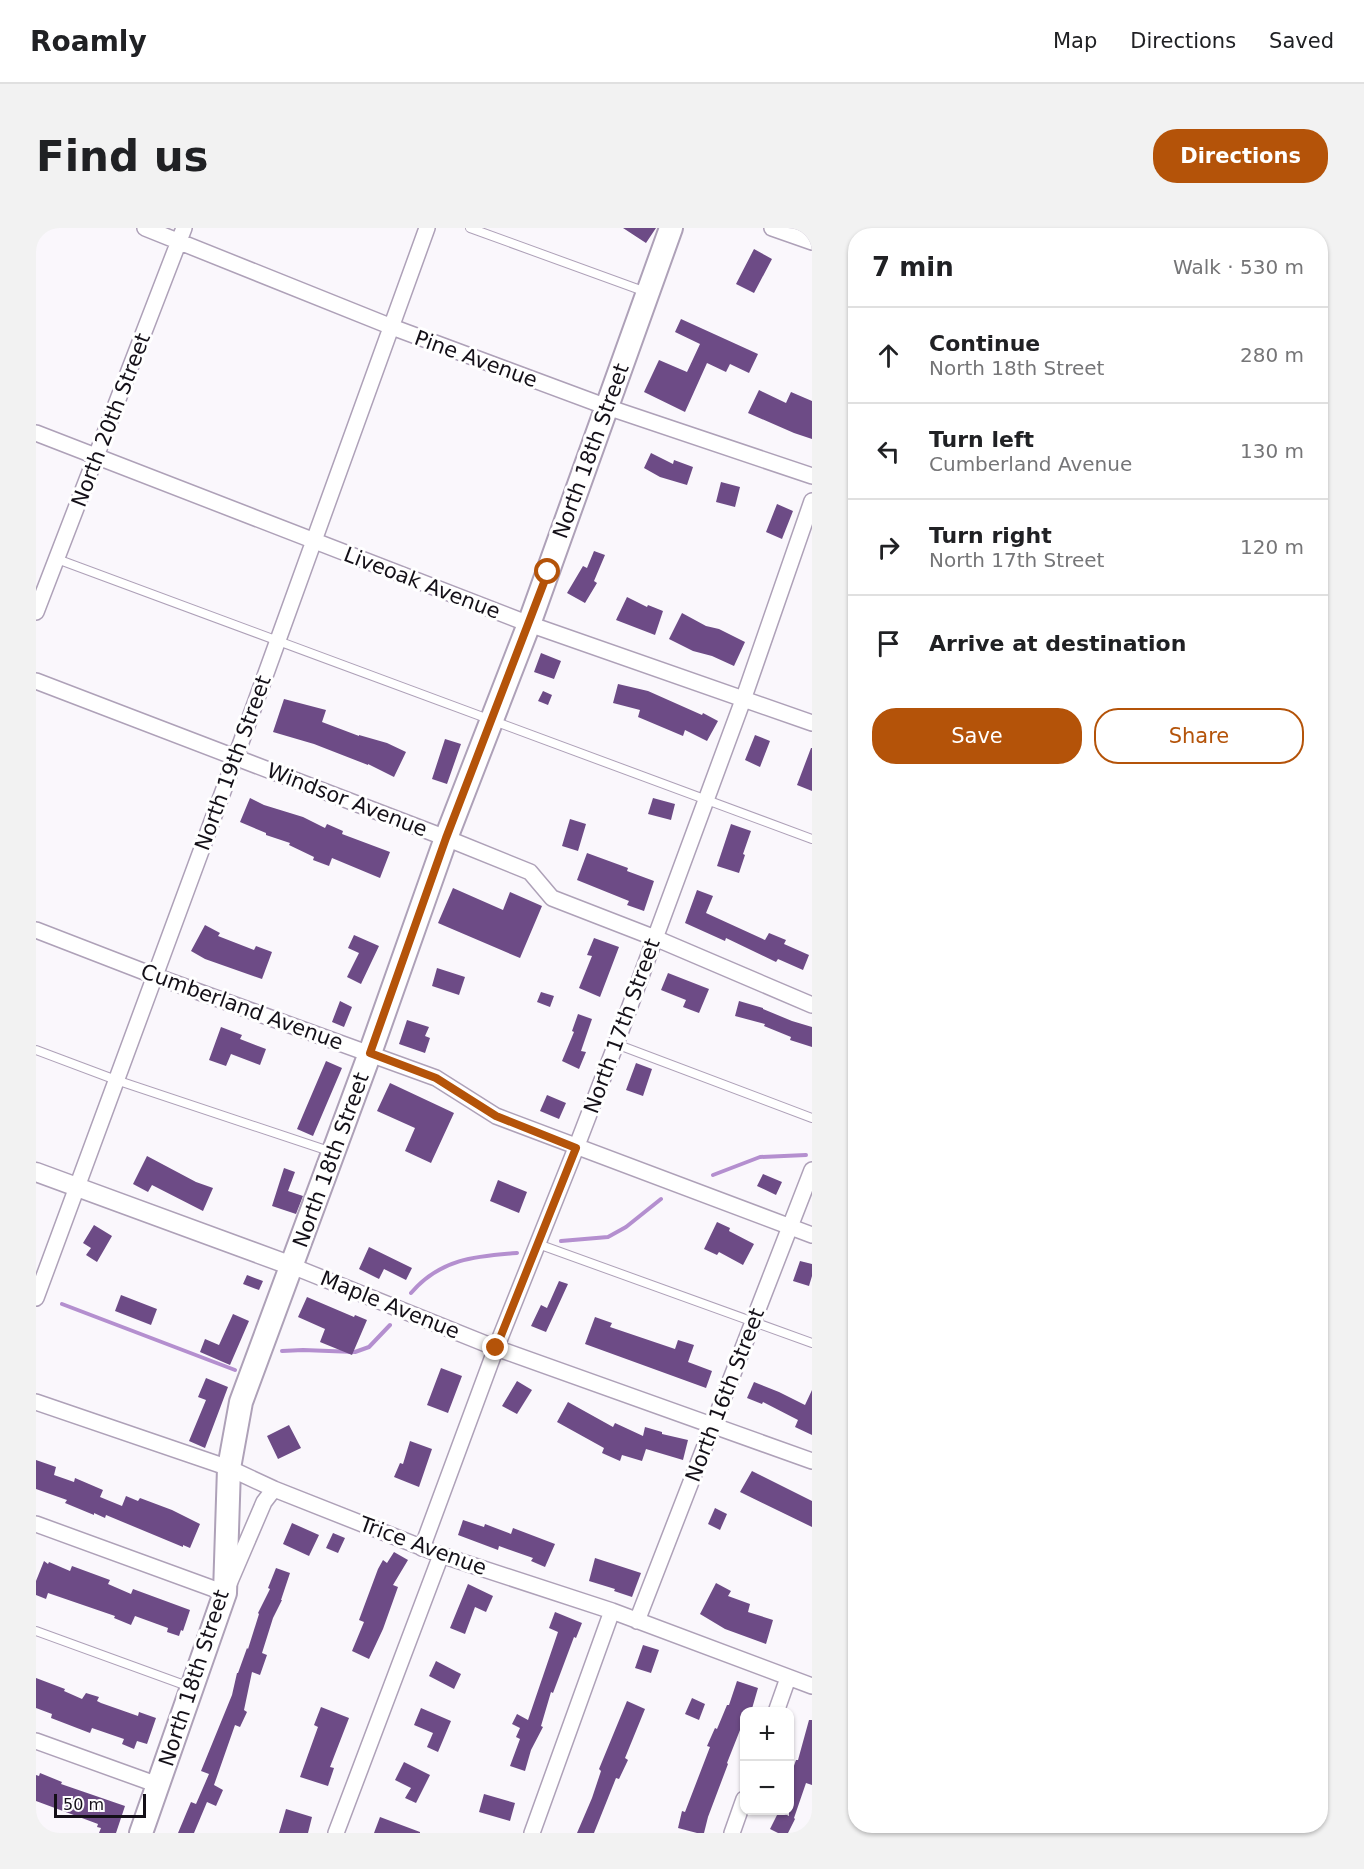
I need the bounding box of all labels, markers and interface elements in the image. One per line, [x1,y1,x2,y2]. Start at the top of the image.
text: Roamly [30,25,147,58]
text: Map [1053,29,1097,53]
text: Directions [1130,29,1236,53]
text: Saved [1269,29,1334,53]
button: Directions [1153,129,1328,183]
text: Find us [36,132,209,181]
text: 7 min [872,252,954,282]
text: Walk · 530 m [1173,255,1304,279]
street label: Pine Avenue [411,326,541,392]
street label: North 20th Street [67,330,155,510]
text: Continue [929,331,1040,356]
icon: ahead [872,339,905,372]
text: 280 m [1240,343,1304,367]
text: North 18th Street [929,356,1104,380]
street label: North 18th Street [548,360,634,542]
text: Turn left [929,427,1034,452]
icon: left [872,435,905,468]
text: 130 m [1240,439,1304,463]
text: Cumberland Avenue [929,452,1132,476]
text: Turn right [929,523,1052,548]
icon: right [872,531,905,564]
text: 120 m [1240,535,1304,559]
street label: Liveoak Avenue [340,542,504,624]
text: North 17th Street [929,548,1104,572]
route start [534,558,560,584]
icon: arrive [872,627,905,660]
text: Arrive at destination [929,631,1186,656]
street label: North 19th Street [190,672,276,854]
button: Save [872,708,1082,764]
button: Share [1094,708,1304,764]
street label: Windsor Avenue [263,758,431,842]
street label: North 17th Street [579,935,665,1117]
street label: Cumberland Avenue [138,959,346,1055]
street label: North 18th Street [288,1069,374,1251]
street label: Maple Avenue [317,1266,463,1344]
street label: North 16th Street [681,1305,769,1485]
route end [482,1334,508,1360]
street label: Trice Avenue [355,1512,490,1580]
street label: North 18th Street [154,1587,234,1769]
map controls [740,1707,794,1815]
button: + [740,1707,794,1761]
button: − [740,1761,794,1815]
scale bar [54,1791,146,1818]
text: 50 m [63,1795,104,1814]

